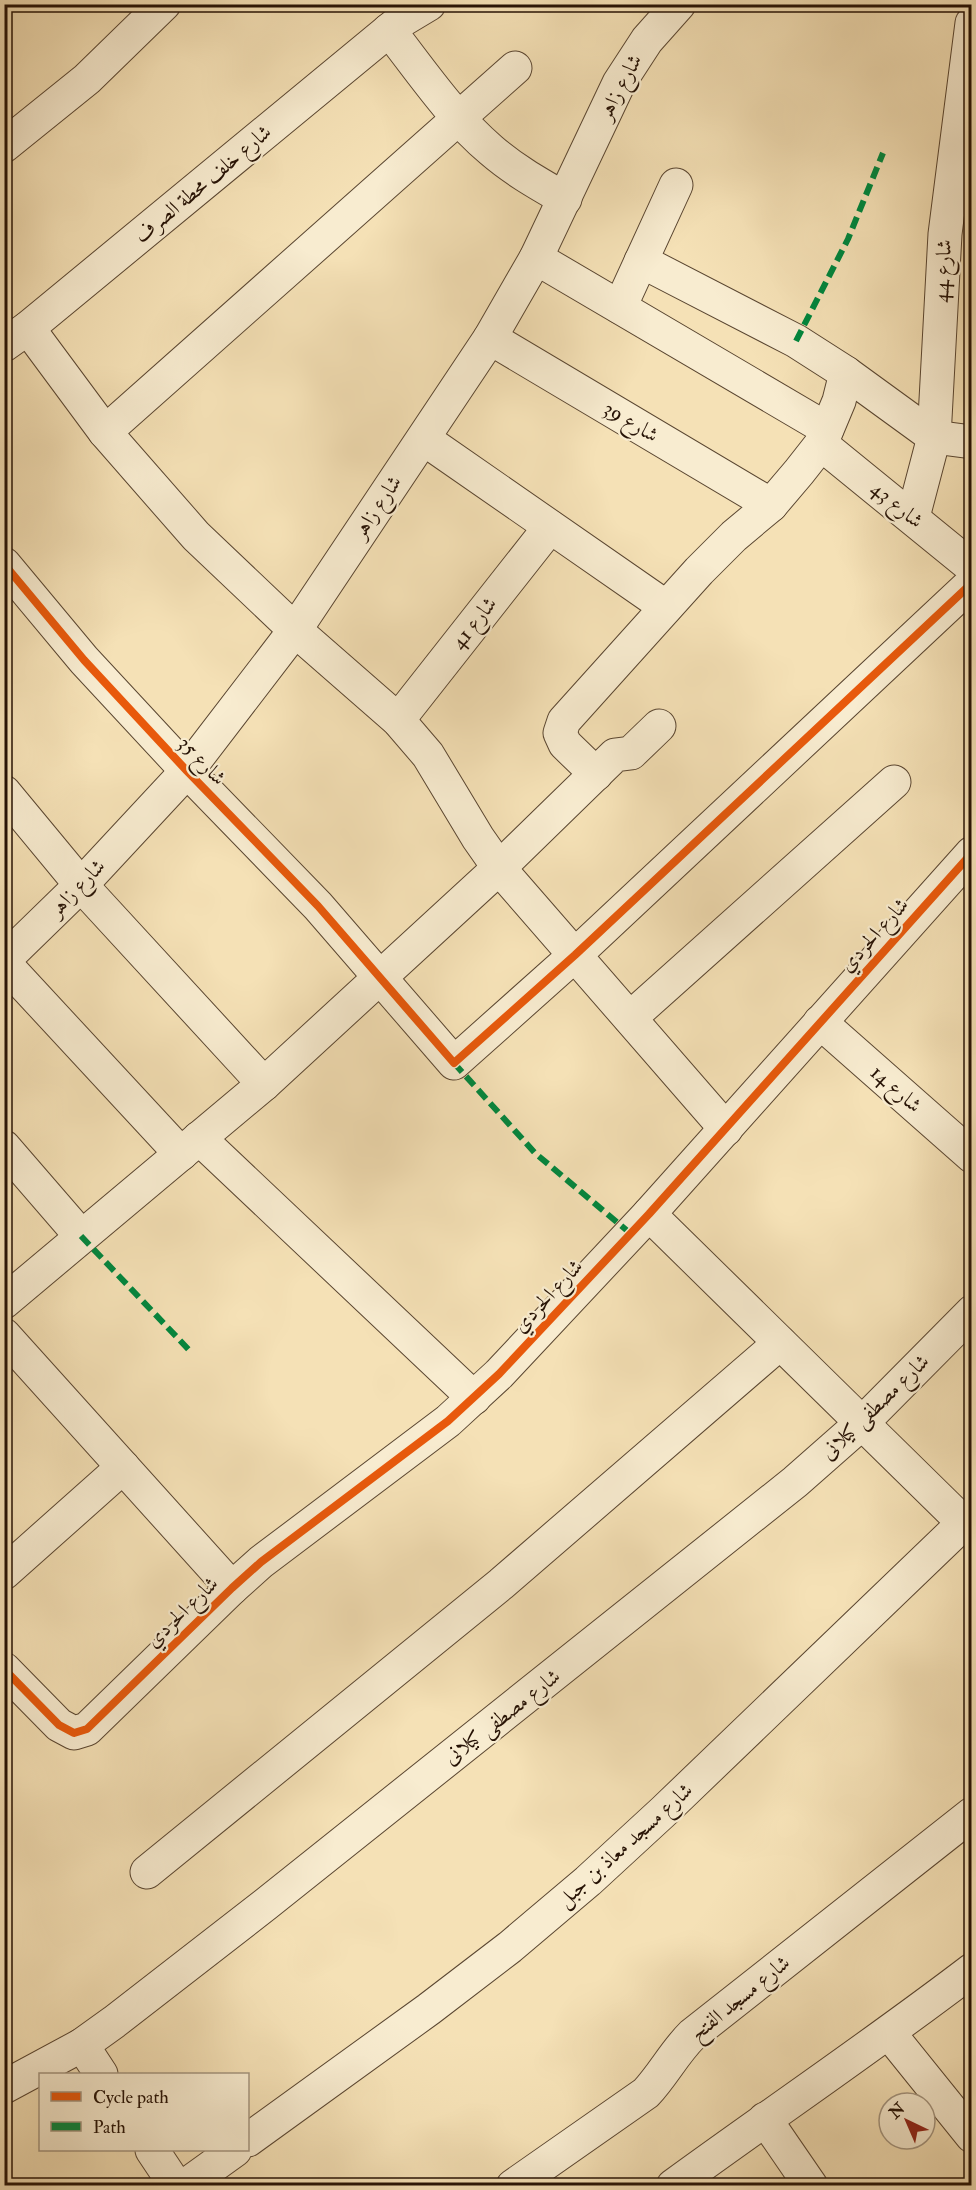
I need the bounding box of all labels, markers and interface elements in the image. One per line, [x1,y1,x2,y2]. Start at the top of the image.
street label: شارع زاهر [591,50,652,128]
street label: شارع خلف محطة الصرف [129,119,280,252]
street label: شارع 44 [928,239,962,304]
street label: شارع 39 [596,395,664,452]
street label: شارع زاهر [345,470,411,548]
street label: شارع 43 [863,476,929,538]
street label: شارع 41 [445,591,506,657]
street label: شارع 35 [169,731,232,794]
street label: شارع زاهر [41,853,114,927]
street label: شارع الحردي [833,892,918,981]
street label: شارع 14 [862,1059,927,1122]
street label: شارع الحردي [507,1253,592,1341]
street label: شارع مصطفى كيلانى [815,1348,938,1469]
street label: شارع الحردي [140,1571,227,1656]
street label: شارع مصطفى كيلانى [438,1663,568,1774]
street label: شارع مسجد معاذ بن جبل [551,1777,701,1916]
street label: شارع مسجد الفتح [684,1949,799,2051]
legend [39,2073,249,2151]
text: Cycle path [93,2086,169,2109]
north arrow [877,2091,937,2151]
text: N [884,2098,910,2124]
text: Path [93,2116,126,2139]

